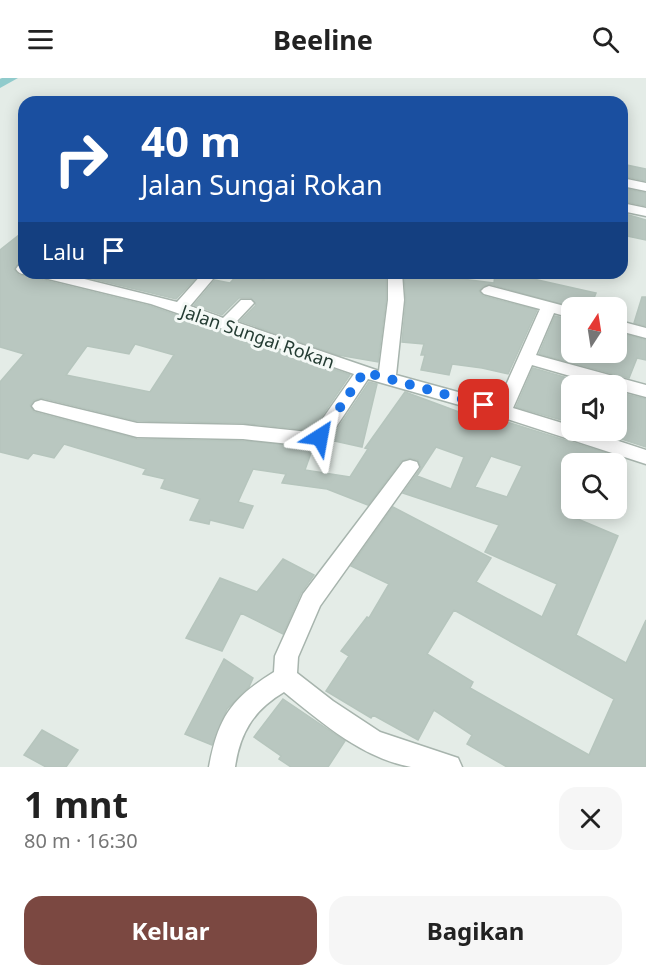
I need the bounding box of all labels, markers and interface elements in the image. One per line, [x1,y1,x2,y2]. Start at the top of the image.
text: Beeline [273,21,373,58]
icon: menu [24,23,57,56]
icon: search [589,23,622,56]
text: 40 m [141,112,241,169]
icon: right [42,120,120,198]
text: Jalan Sungai Rokan [141,166,383,203]
icon: arrive [97,234,130,267]
text: Lalu [42,236,85,266]
north arrow [561,297,627,363]
map controls [561,297,627,519]
street label: Jalan Sungai Rokan [176,298,338,374]
button: sound [561,375,627,441]
pin [458,379,509,430]
icon: arrive [467,388,500,421]
position arrow [288,405,352,469]
button: search [561,453,627,519]
text: 1 mnt [24,780,128,829]
button: close [559,787,622,850]
text: 80 m · 16:30 [24,827,138,854]
button: Keluar [24,896,317,965]
button: Bagikan [329,896,622,965]

